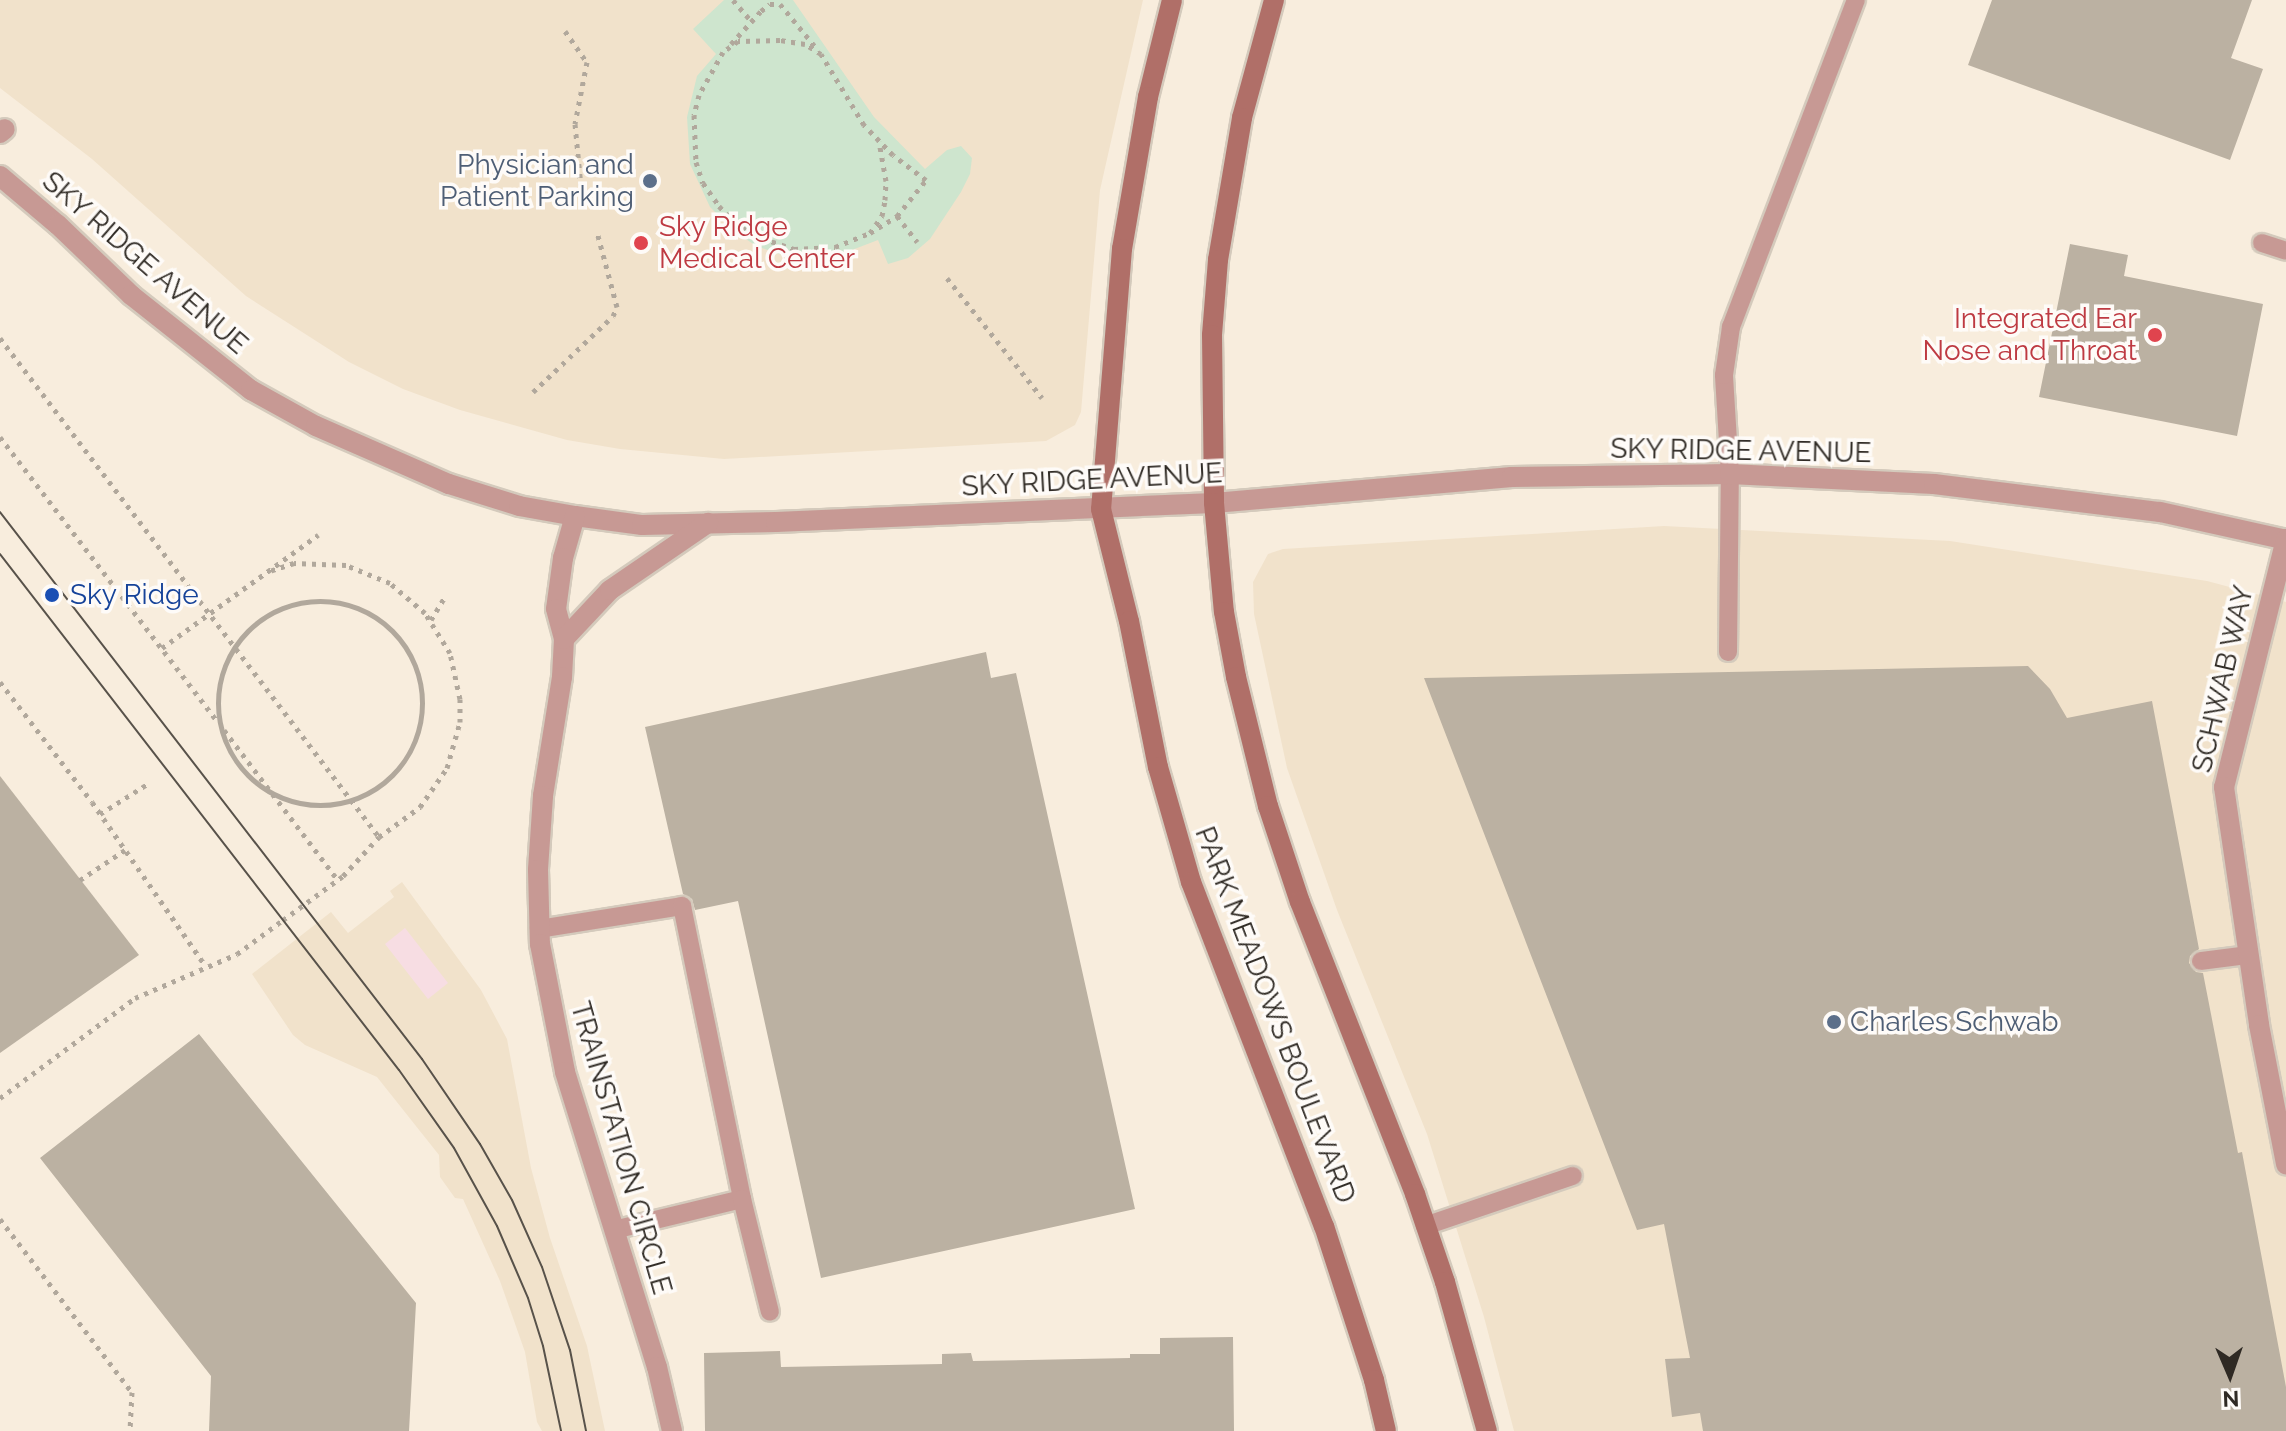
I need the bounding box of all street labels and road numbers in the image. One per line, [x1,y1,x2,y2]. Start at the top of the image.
street label: SKY RIDGE AVENUE [35,164,255,362]
street label: SKY RIDGE AVENUE [1609,432,1873,470]
street label: SKY RIDGE AVENUE [960,456,1224,504]
street label: SCHWAB WAY [2185,582,2261,776]
street label: PARK MEADOWS BOULEVARD [1187,822,1363,1208]
street label: TRAINSTATION CIRCLE [563,998,679,1298]

